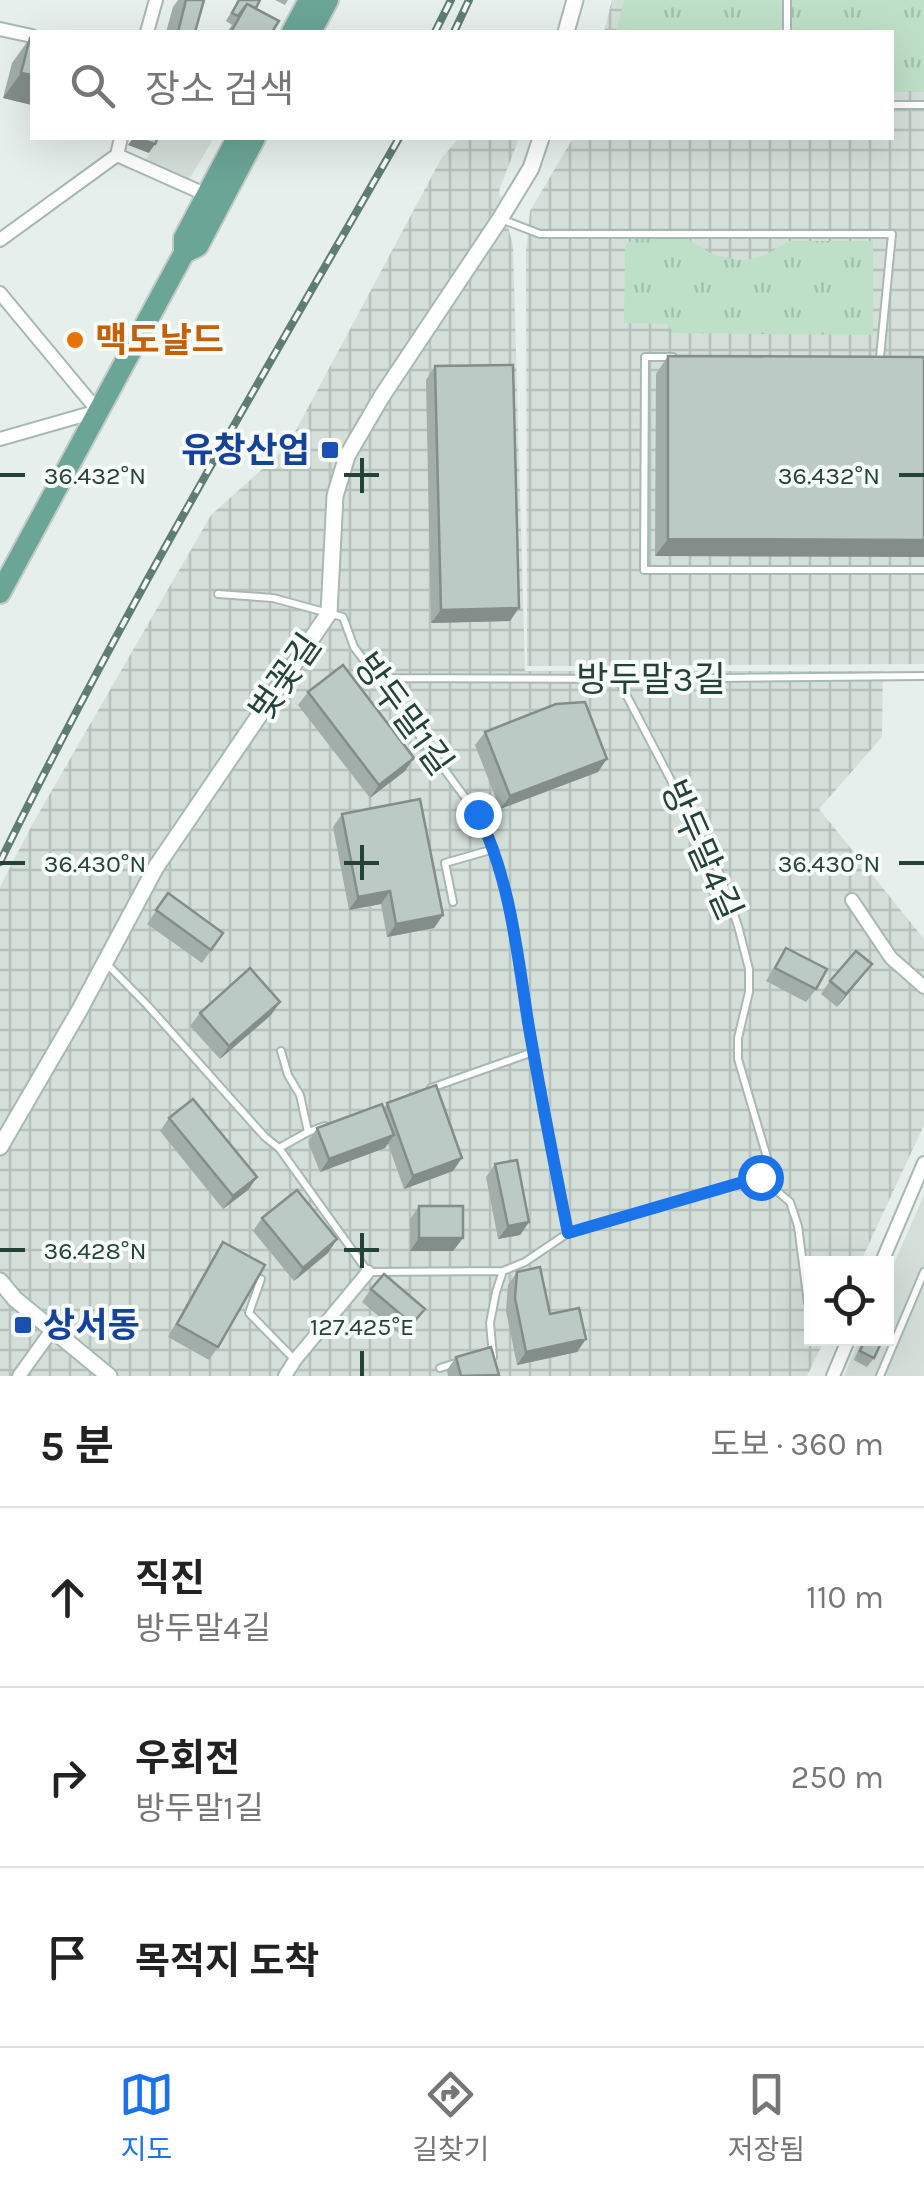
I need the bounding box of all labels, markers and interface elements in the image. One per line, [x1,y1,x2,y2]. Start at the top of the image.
search box [30,30,894,140]
icon: search [65,58,120,113]
text: 장소 검색 [145,67,294,112]
place label: 맥도날드 [95,320,224,361]
marker: 맥도날드 [64,329,86,351]
place label: 유창산업 [181,430,310,471]
marker: 유창산업 [319,439,341,461]
text: 36.432°N [44,461,146,490]
text: 36.432°N [778,461,880,490]
street label: 벚꽃길 [241,626,330,729]
street label: 방두말1길 [346,645,461,783]
street label: 방두말3길 [576,659,726,700]
street label: 방두말4길 [653,774,750,926]
route end [456,792,502,838]
text: 36.430°N [44,849,146,878]
text: 36.430°N [778,849,880,878]
route start [738,1155,784,1201]
text: 36.428°N [44,1236,146,1265]
map controls [804,1256,894,1346]
button: locate [804,1256,894,1346]
place label: 상서동 [43,1305,140,1346]
text: 127.425°E [310,1312,414,1341]
marker: 상서동 [12,1314,34,1336]
text: 5 분 [40,1421,114,1471]
text: 도보 · 360 m [710,1426,884,1463]
text: 직진 [135,1556,205,1601]
icon: ahead [40,1570,95,1625]
text: 110 m [806,1579,884,1616]
text: 방두말4길 [135,1610,271,1647]
text: 우회전 [135,1736,240,1781]
icon: right [40,1750,95,1805]
text: 250 m [791,1759,884,1796]
text: 방두말1길 [135,1790,263,1827]
icon: arrive [40,1930,95,1985]
text: 목적지 도착 [135,1939,319,1984]
tab: 지도 [119,2067,174,2167]
tab: 길찾기 [412,2067,489,2167]
tab: 저장됨 [728,2067,805,2167]

